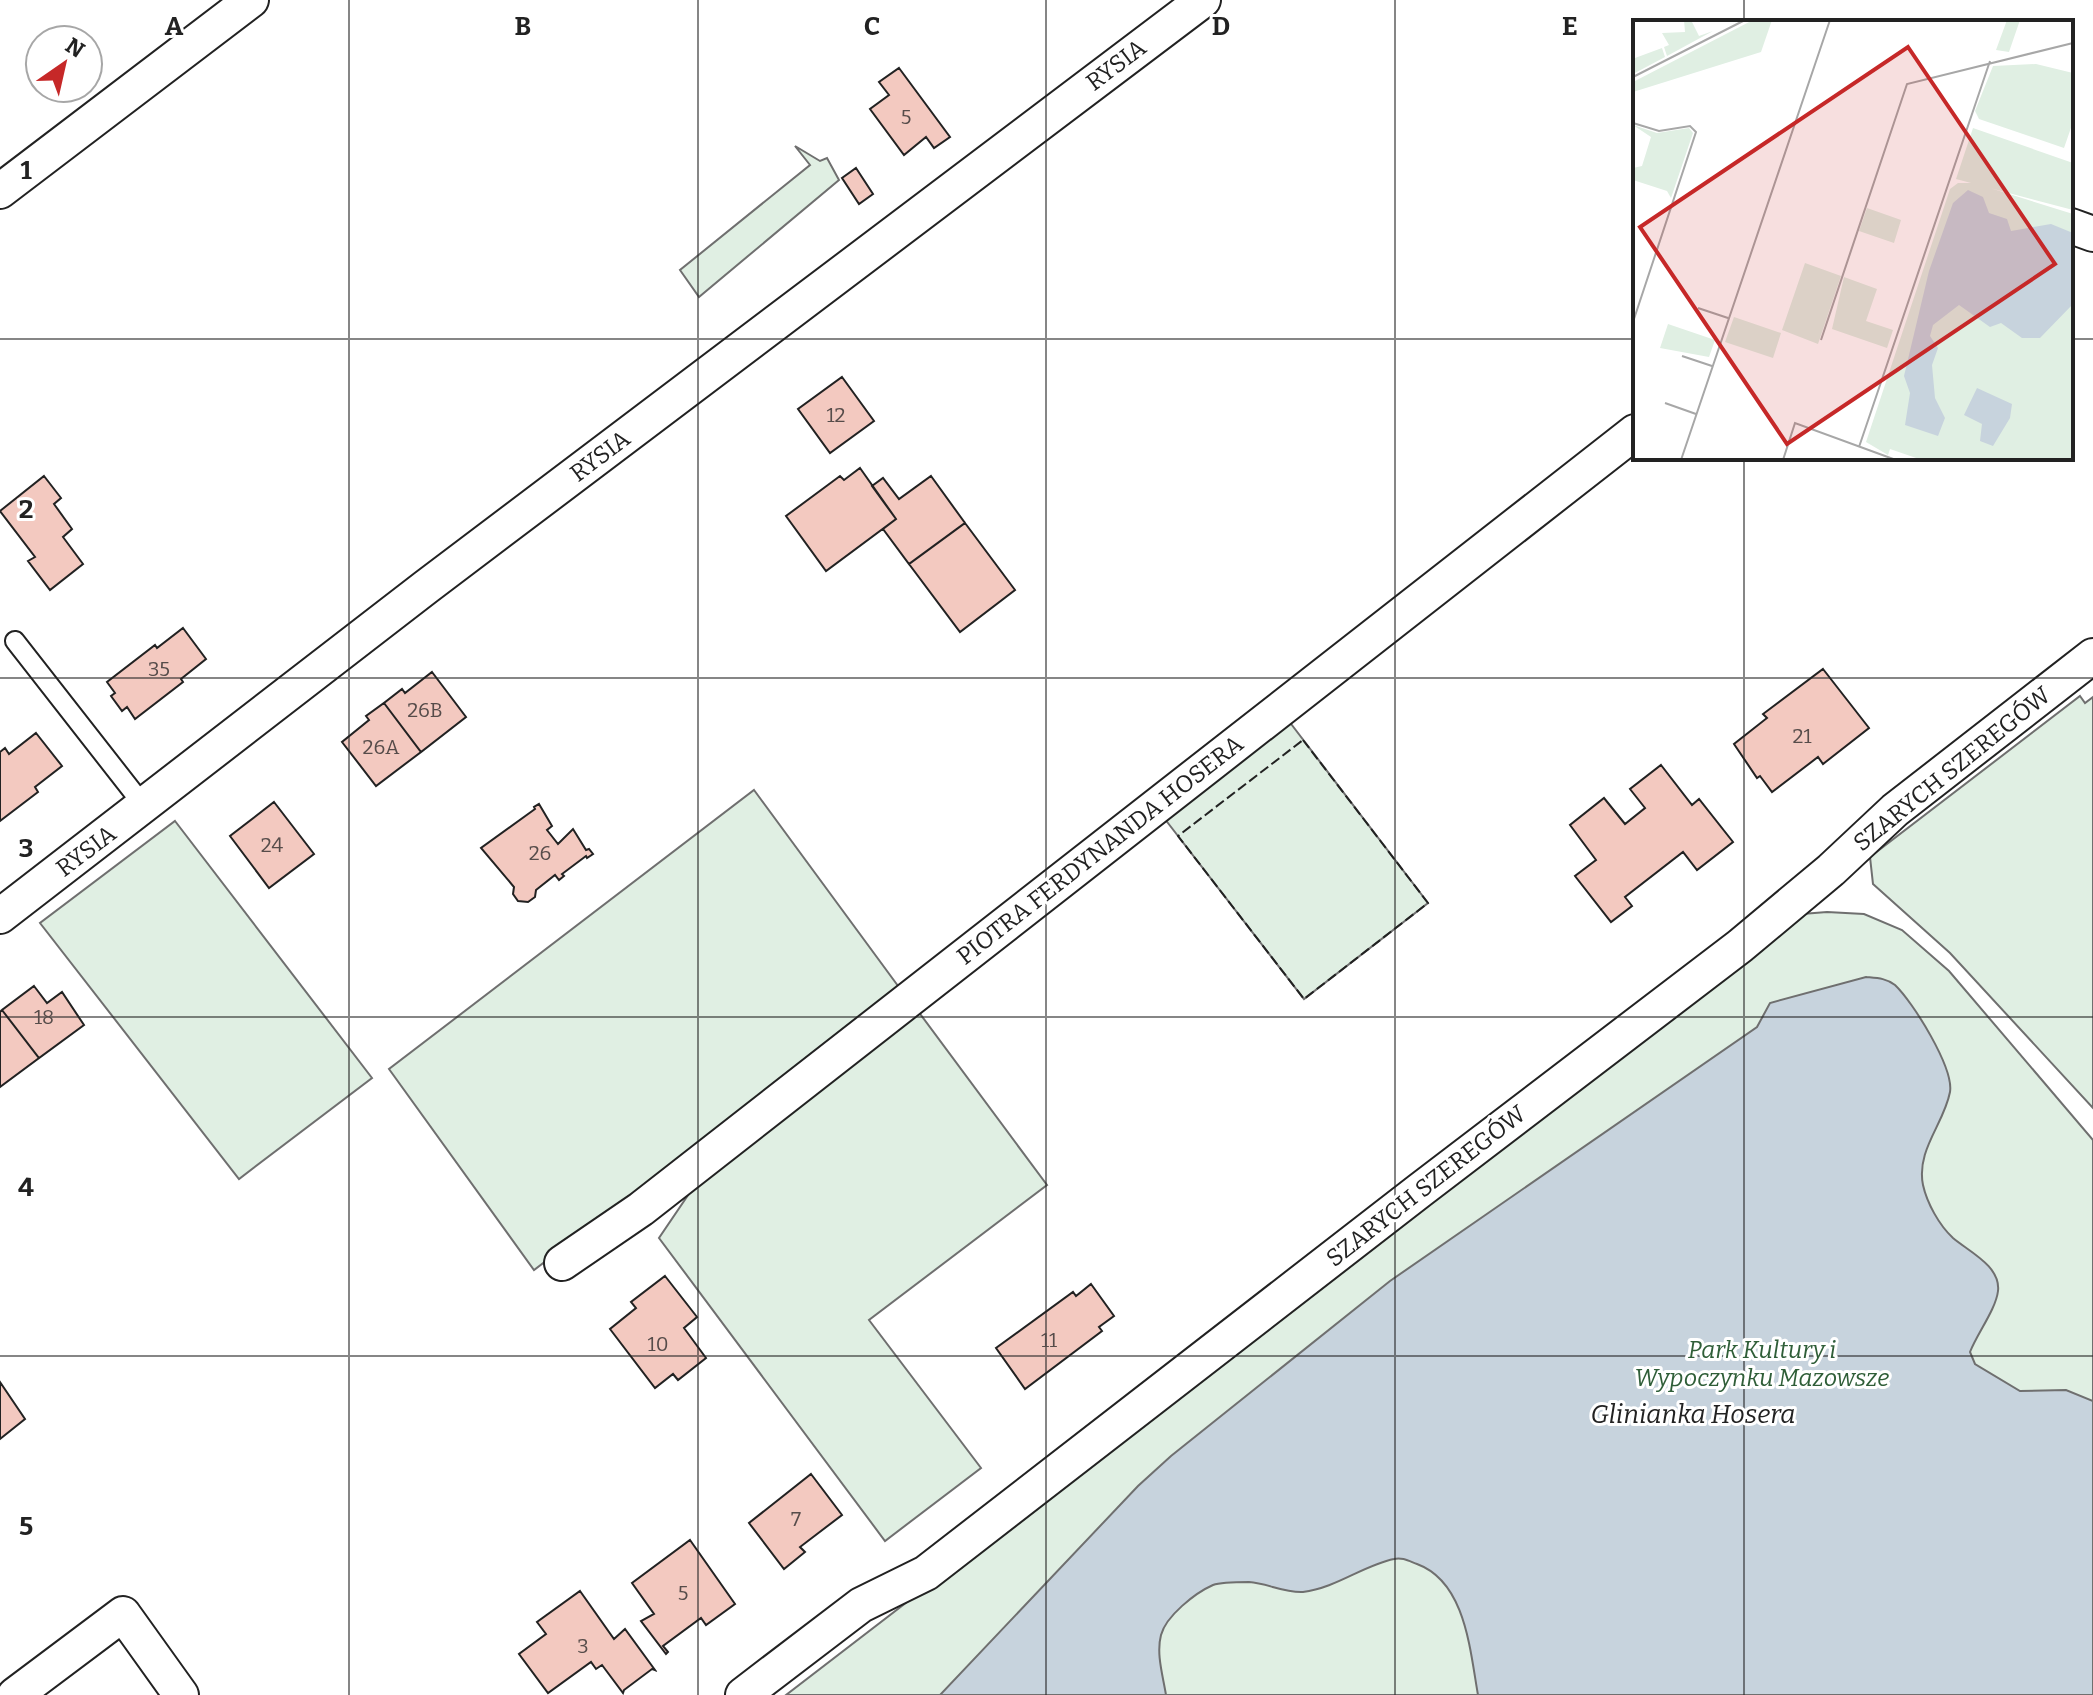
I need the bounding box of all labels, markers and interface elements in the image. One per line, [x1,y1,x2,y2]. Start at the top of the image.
text: A [165,11,184,42]
text: B [515,11,531,42]
text: C [864,11,880,42]
text: D [1212,11,1230,42]
text: E [1562,11,1578,42]
inset map [1633,20,2073,460]
north arrow [24,24,104,104]
text: N [60,32,90,64]
street label: RYSIA [1081,34,1151,96]
house number: 5 [901,105,911,129]
text: 1 [20,155,32,186]
house number: 12 [827,403,846,427]
street label: RYSIA [565,425,635,487]
text: 2 [19,494,33,525]
house number: 35 [148,657,170,681]
street label: SZARYCH SZEREGÓW [1848,681,2056,857]
house number: 26B [407,698,443,722]
house number: 21 [1793,724,1812,748]
street label: PIOTRA FERDYNANDA HOSERA [951,730,1249,970]
house number: 26A [363,735,400,759]
street label: RYSIA [51,820,121,882]
text: 3 [19,833,33,864]
house number: 24 [261,833,284,857]
house number: 26 [529,841,551,865]
house number: 18 [34,1005,54,1029]
street label: SZARYCH SZEREGÓW [1321,1099,1532,1273]
text: 4 [18,1172,34,1203]
house number: 11 [1041,1328,1057,1352]
house number: 10 [648,1332,668,1356]
park label: Park Kultury i Wypoczynku Mazowsze [1635,1336,1889,1392]
water label: Glinianka Hosera [1590,1399,1796,1430]
house number: 7 [791,1507,801,1531]
text: 5 [19,1511,33,1542]
house number: 5 [678,1581,688,1605]
house number: 3 [577,1634,589,1658]

